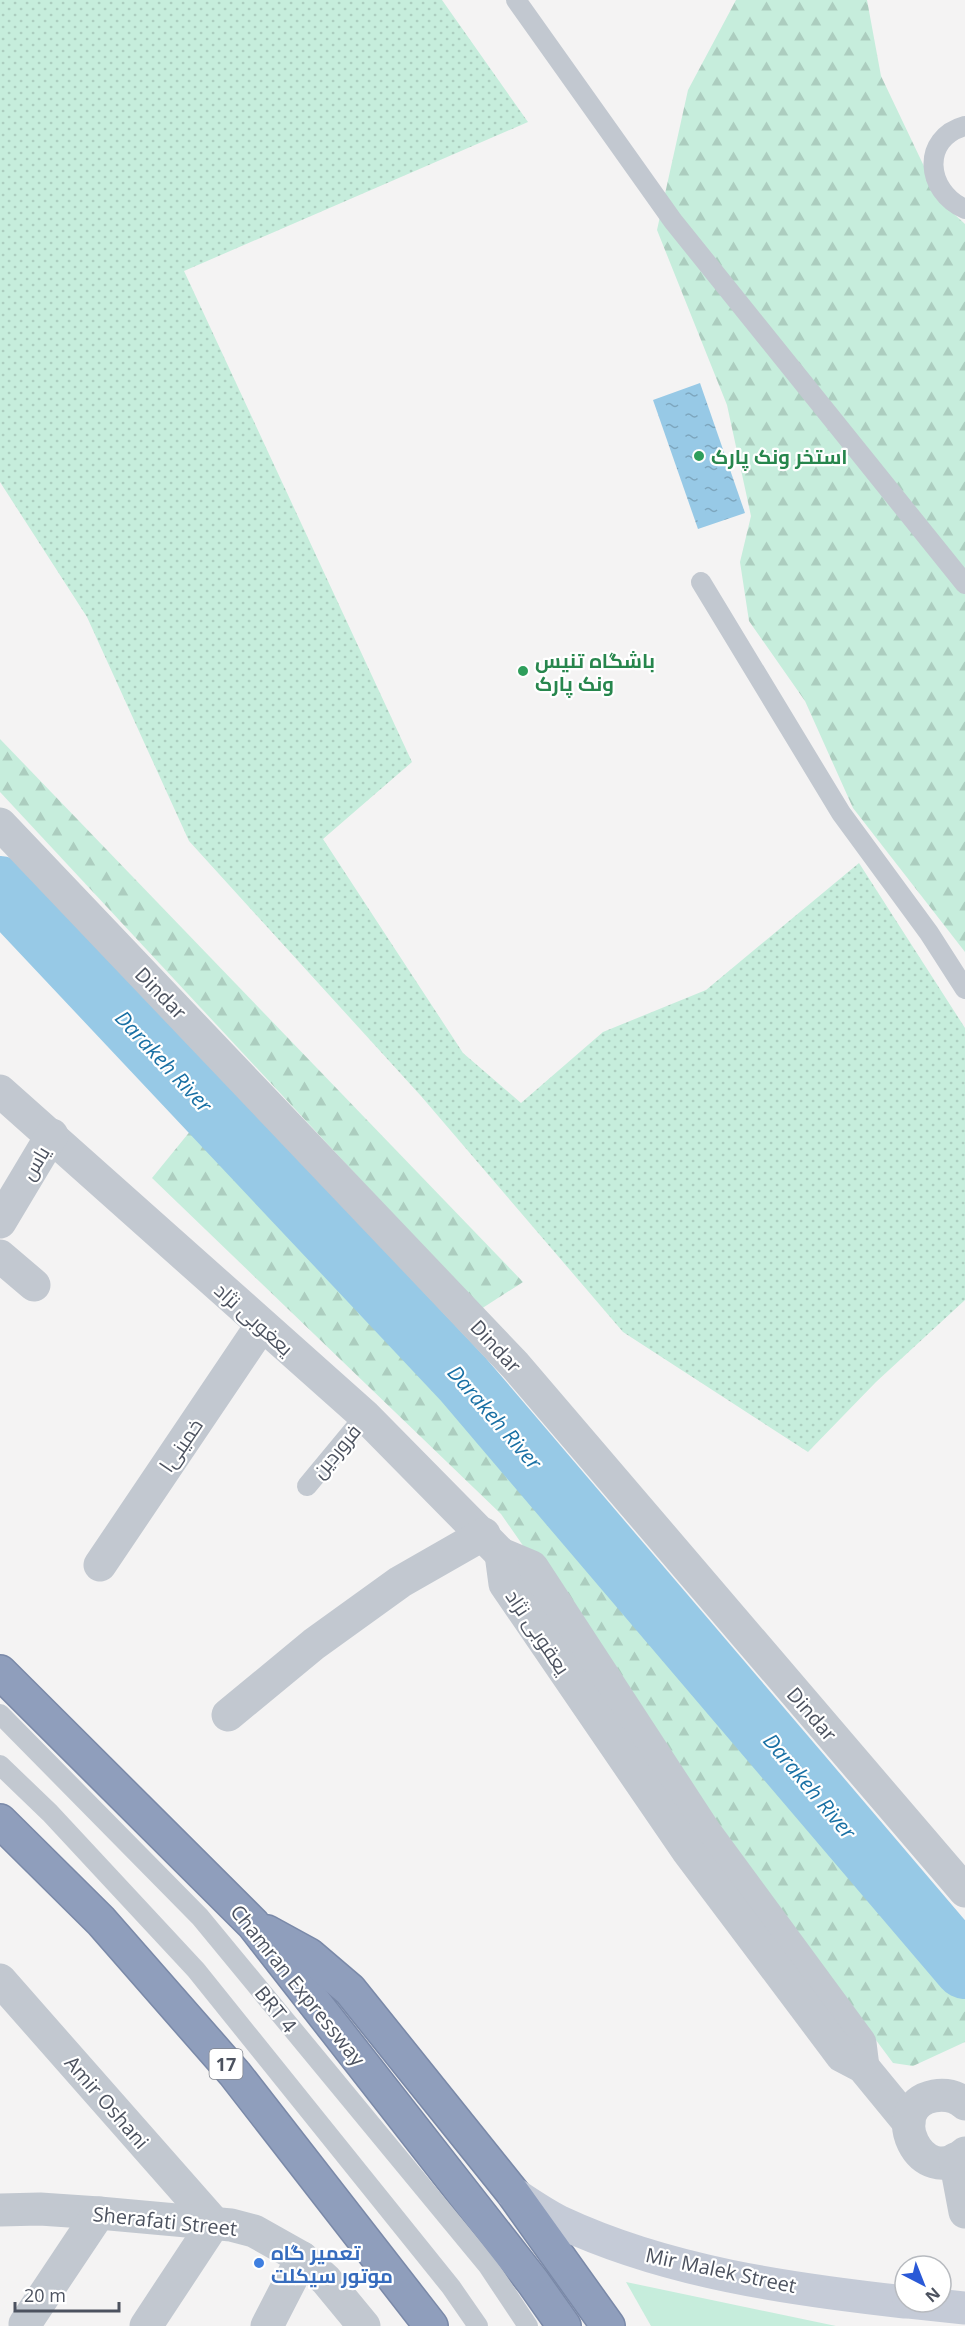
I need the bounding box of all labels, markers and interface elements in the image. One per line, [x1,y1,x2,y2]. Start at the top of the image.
place label: استخر ونک پارک [711,443,848,471]
marker: استخر ونک پارک [692,449,706,463]
place label: باشگاه تنیس ونک پارک [535,647,655,698]
marker: باشگاه تنیس ونک پارک [516,664,530,678]
street label: Dindar [129,961,193,1025]
water label: Darakeh River [109,1004,219,1119]
street label: یاس [14,1140,56,1185]
street label: یعغوبی نژاد [209,1277,300,1362]
street label: Dindar [465,1314,527,1378]
water label: Darakeh River [442,1359,549,1476]
street label: lخمینی [153,1413,209,1477]
street label: فروردین [305,1418,367,1484]
street label: یعقوبی نژاد [500,1584,577,1680]
street label: Dindar [781,1681,843,1747]
water label: Darakeh River [757,1727,863,1845]
street label: Chamran Expressway [225,1899,372,2072]
street label: BRT 4 [249,1980,303,2038]
road number: 17 [210,2049,242,2079]
street label: Amir Oshani [59,2050,155,2154]
street label: Sherafati Street [92,2200,238,2242]
place label: تعمیر گاه موتور سیکلت [271,2239,393,2289]
street label: Mir Malek Street [643,2241,799,2299]
north arrow [893,2254,953,2314]
marker: تعمیر گاه موتور سیکلت [252,2256,266,2270]
scale bar [15,2275,118,2313]
text: 20 m [24,2283,66,2307]
text: N [921,2283,945,2308]

